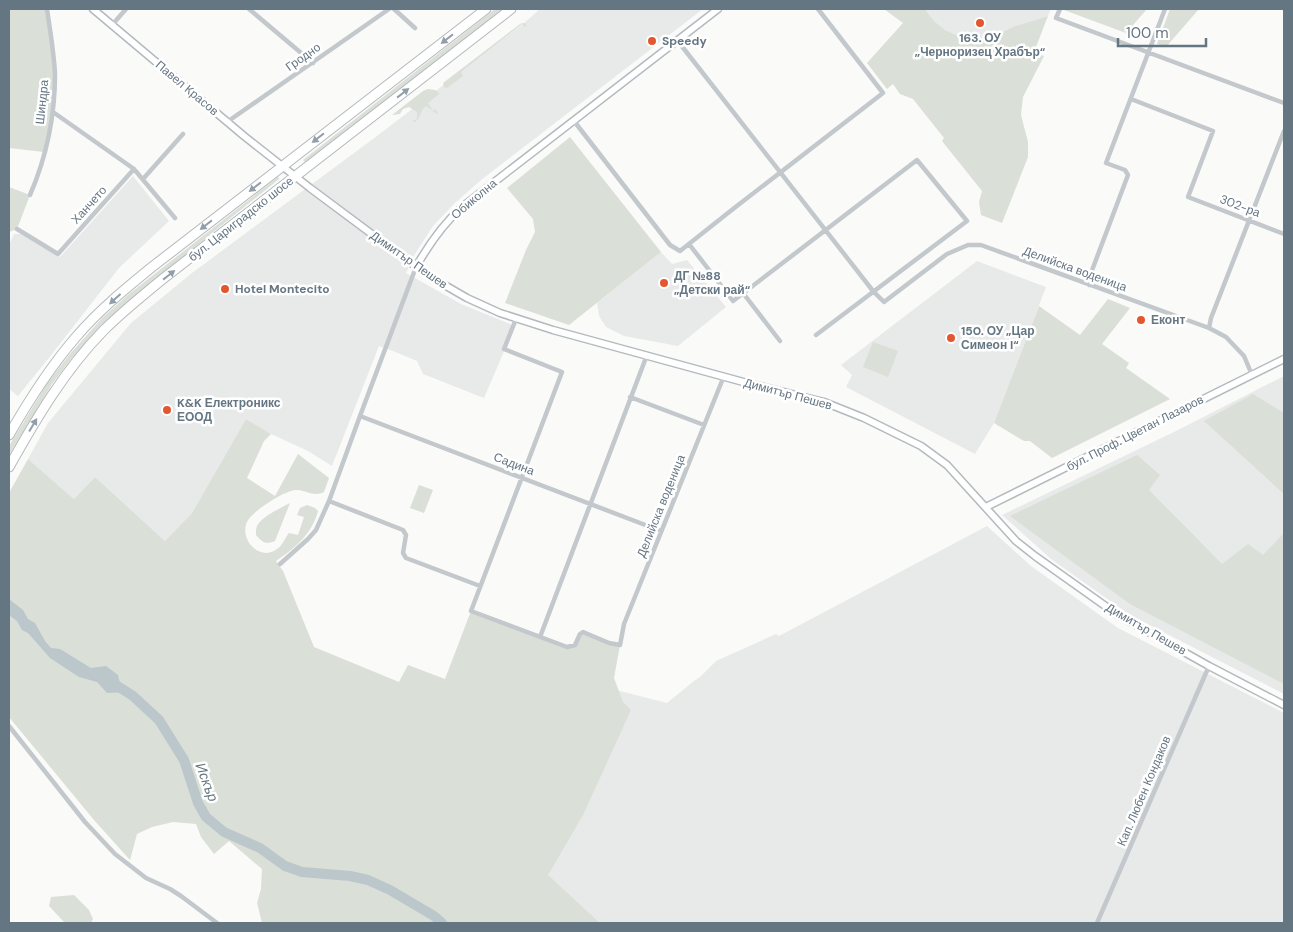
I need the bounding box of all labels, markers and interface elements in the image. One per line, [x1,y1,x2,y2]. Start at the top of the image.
scale bar [1118,15,1206,47]
marker: 163. ОУ „Черноризец Храбър“ [974,17,986,29]
text: 100 m [1126,23,1169,43]
place label: 163. ОУ „Черноризец Храбър“ [915,30,1046,60]
one-way arrow [441,33,454,44]
place label: Speedy [662,33,707,49]
marker: Speedy [646,35,658,47]
street label: Гродно [282,39,324,75]
street label: Павел Красов [152,57,222,119]
street label: Шиндра [32,79,52,125]
one-way arrow [396,88,410,98]
one-way arrow [312,133,325,143]
street label: бул. Цариградско шосе [185,173,297,265]
street label: Обиколна [448,175,500,223]
street label: Ханчето [68,182,111,227]
one-way arrow [249,182,262,193]
street label: 302-ра [1218,191,1263,221]
one-way arrow [200,220,213,231]
street label: Димитър Пешев [367,227,451,293]
street label: Делийска воденица [1021,243,1129,295]
place label: ДГ №88 „Детски рай“ [674,268,751,298]
one-way arrow [162,270,176,280]
marker: ДГ №88 „Детски рай“ [658,277,670,289]
place label: Hotel Montecito [235,281,330,297]
marker: Hotel Montecito [219,283,231,295]
one-way arrow [108,293,121,304]
place label: Еконт [1151,312,1185,328]
marker: Еконт [1135,314,1147,326]
place label: 150. ОУ „Цар Симеон I“ [961,323,1035,353]
marker: 150. ОУ „Цар Симеон I“ [945,332,957,344]
street label: Димитър Пешев [742,375,834,413]
street label: бул. Проф. Цветан Лазаров [1064,391,1206,475]
place label: K&K Електроникс ЕООД [177,395,281,425]
marker: K&K Електроникс ЕООД [161,404,173,416]
one-way arrow [28,418,37,431]
street label: Садина [491,449,537,479]
street label: Делийска воденица [633,452,689,560]
street label: Димитър Пешев [1103,599,1189,659]
street label: Кап. Любен Кондаков [1114,733,1174,849]
water label: Искър [191,760,223,804]

